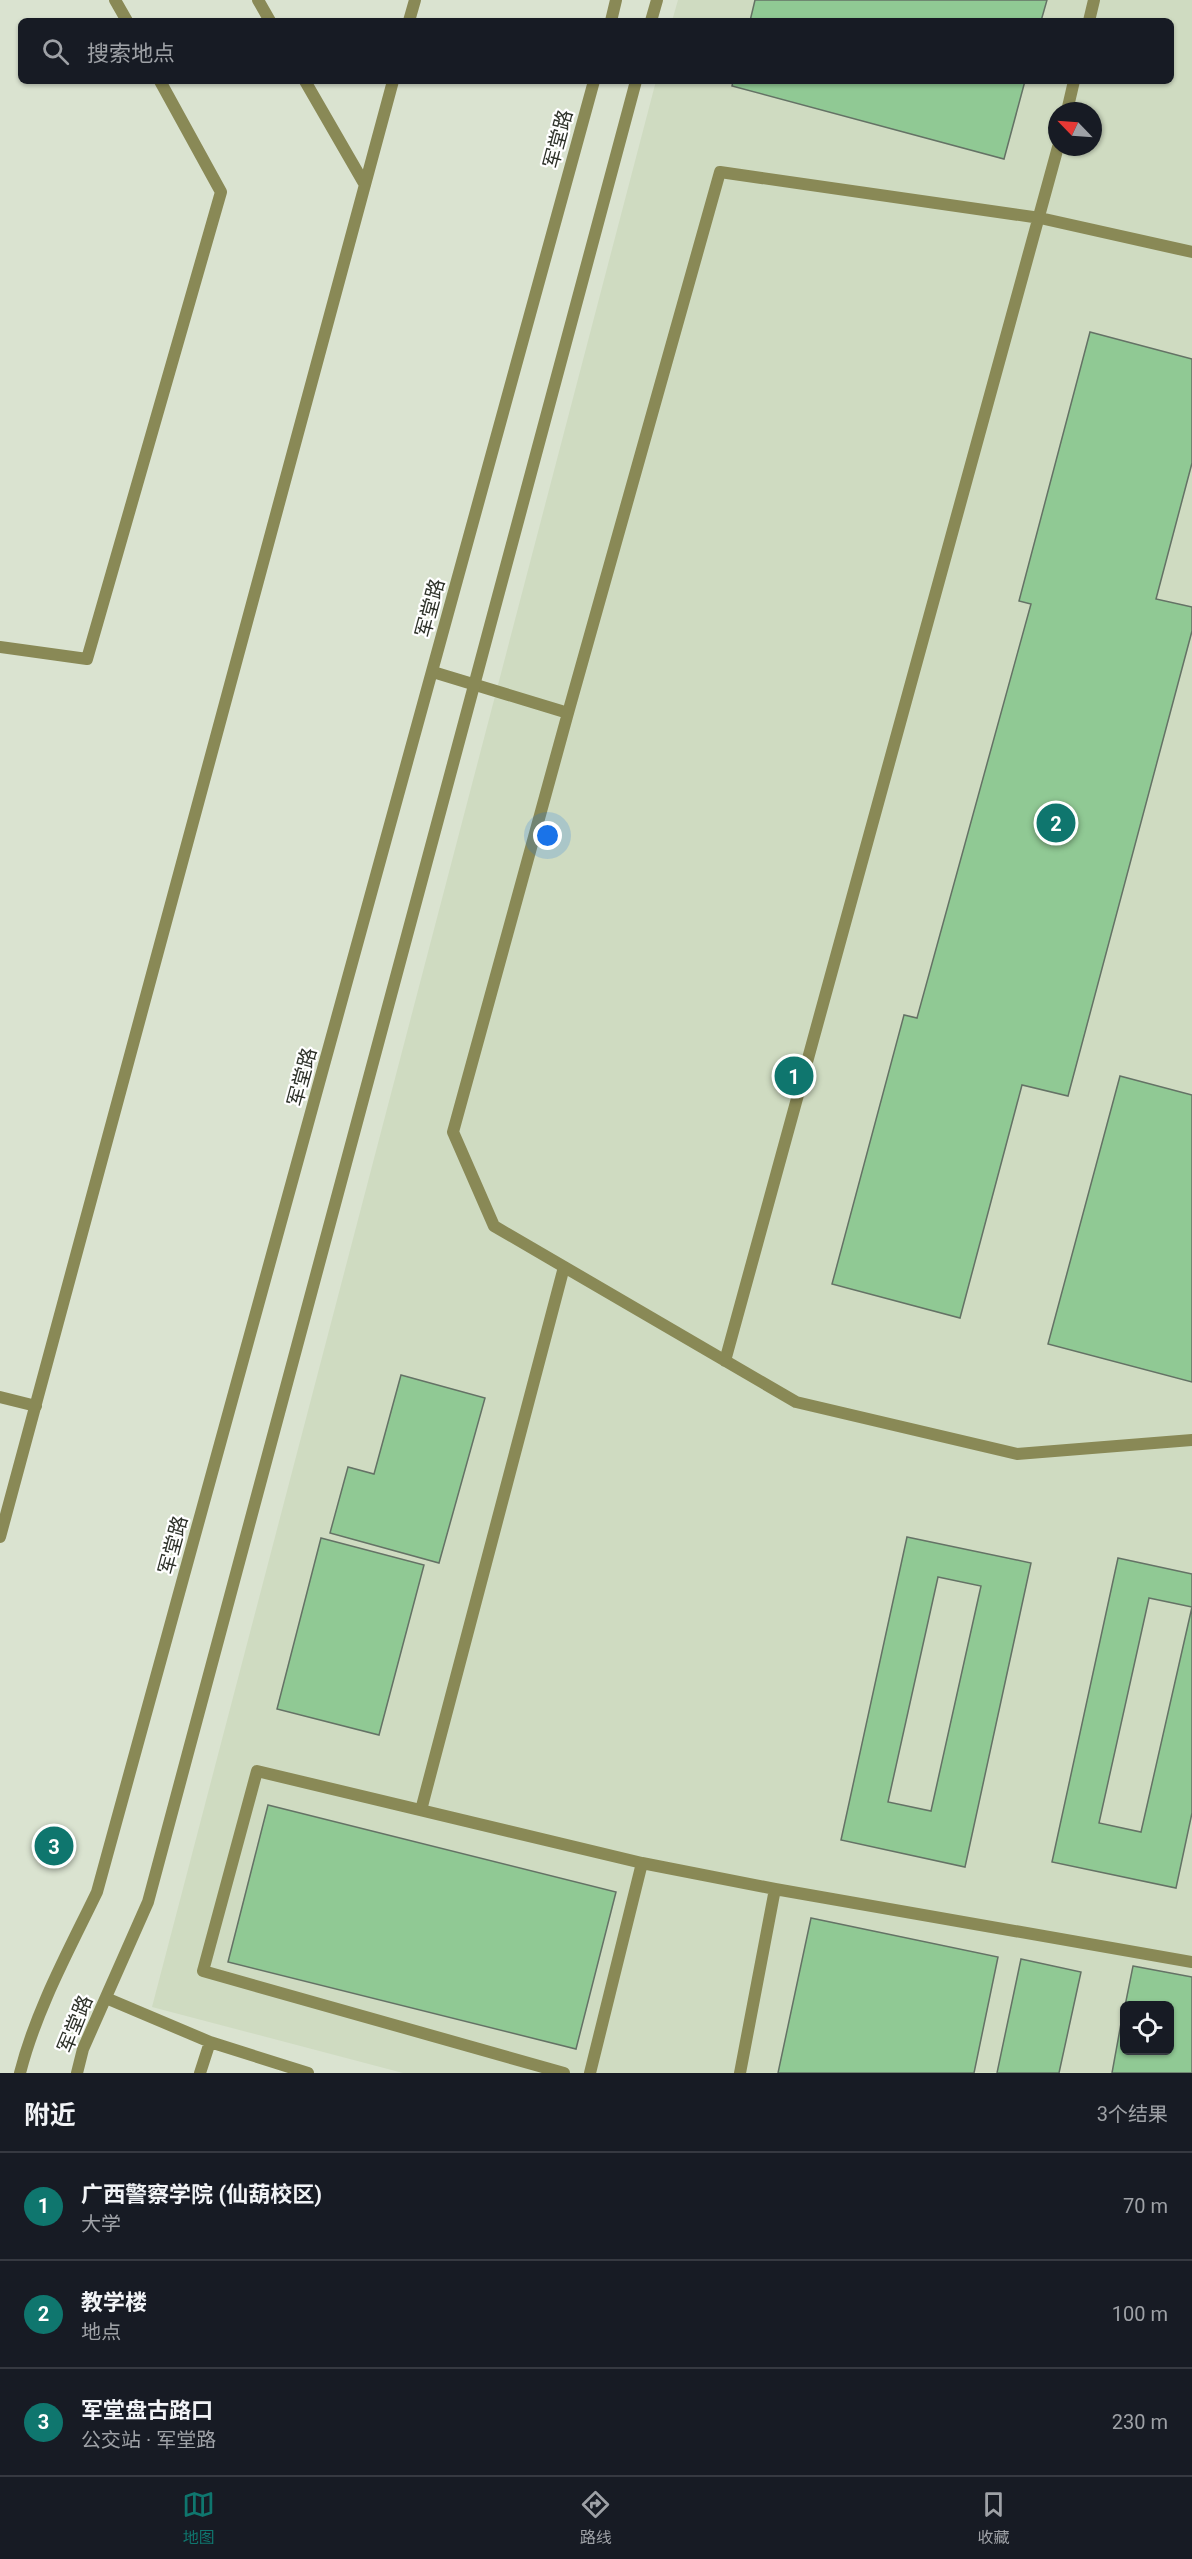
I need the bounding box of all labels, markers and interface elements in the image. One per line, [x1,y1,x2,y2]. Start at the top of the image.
search box [18,18,1174,84]
icon: search [39,35,72,68]
text: 搜索地点 [87,41,175,66]
north arrow [1048,102,1102,156]
street label: 军堂路 [539,107,577,171]
street label: 军堂路 [411,576,449,640]
pin: 2 [1036,800,1076,846]
your location [533,821,562,850]
street label: 军堂路 [283,1045,321,1109]
pin: 1 [774,1054,814,1098]
street label: 军堂路 [154,1513,192,1577]
pin: 3 [34,1824,74,1868]
street label: 军堂路 [53,1992,97,2056]
map controls [1120,2001,1174,2055]
button: locate [1120,2001,1174,2055]
text: 附近 [24,2100,76,2130]
text: 3个结果 [1097,2102,1168,2126]
text: 广西警察学院 (仙葫校区) [81,2182,322,2207]
text: 1 [38,2194,49,2218]
text: 70 m [1123,2194,1168,2218]
text: 大学 [81,2212,121,2236]
text: 教学楼 [81,2290,147,2315]
text: 2 [38,2302,49,2326]
text: 100 m [1112,2302,1168,2326]
text: 地点 [81,2320,121,2344]
text: 军堂盘古路口 [81,2398,213,2423]
text: 3 [38,2410,49,2434]
text: 230 m [1112,2410,1168,2434]
text: 公交站 · 军堂路 [81,2428,216,2452]
tab: 地图 [182,2488,215,2548]
tab: 路线 [579,2488,612,2548]
tab: 收藏 [977,2488,1010,2548]

